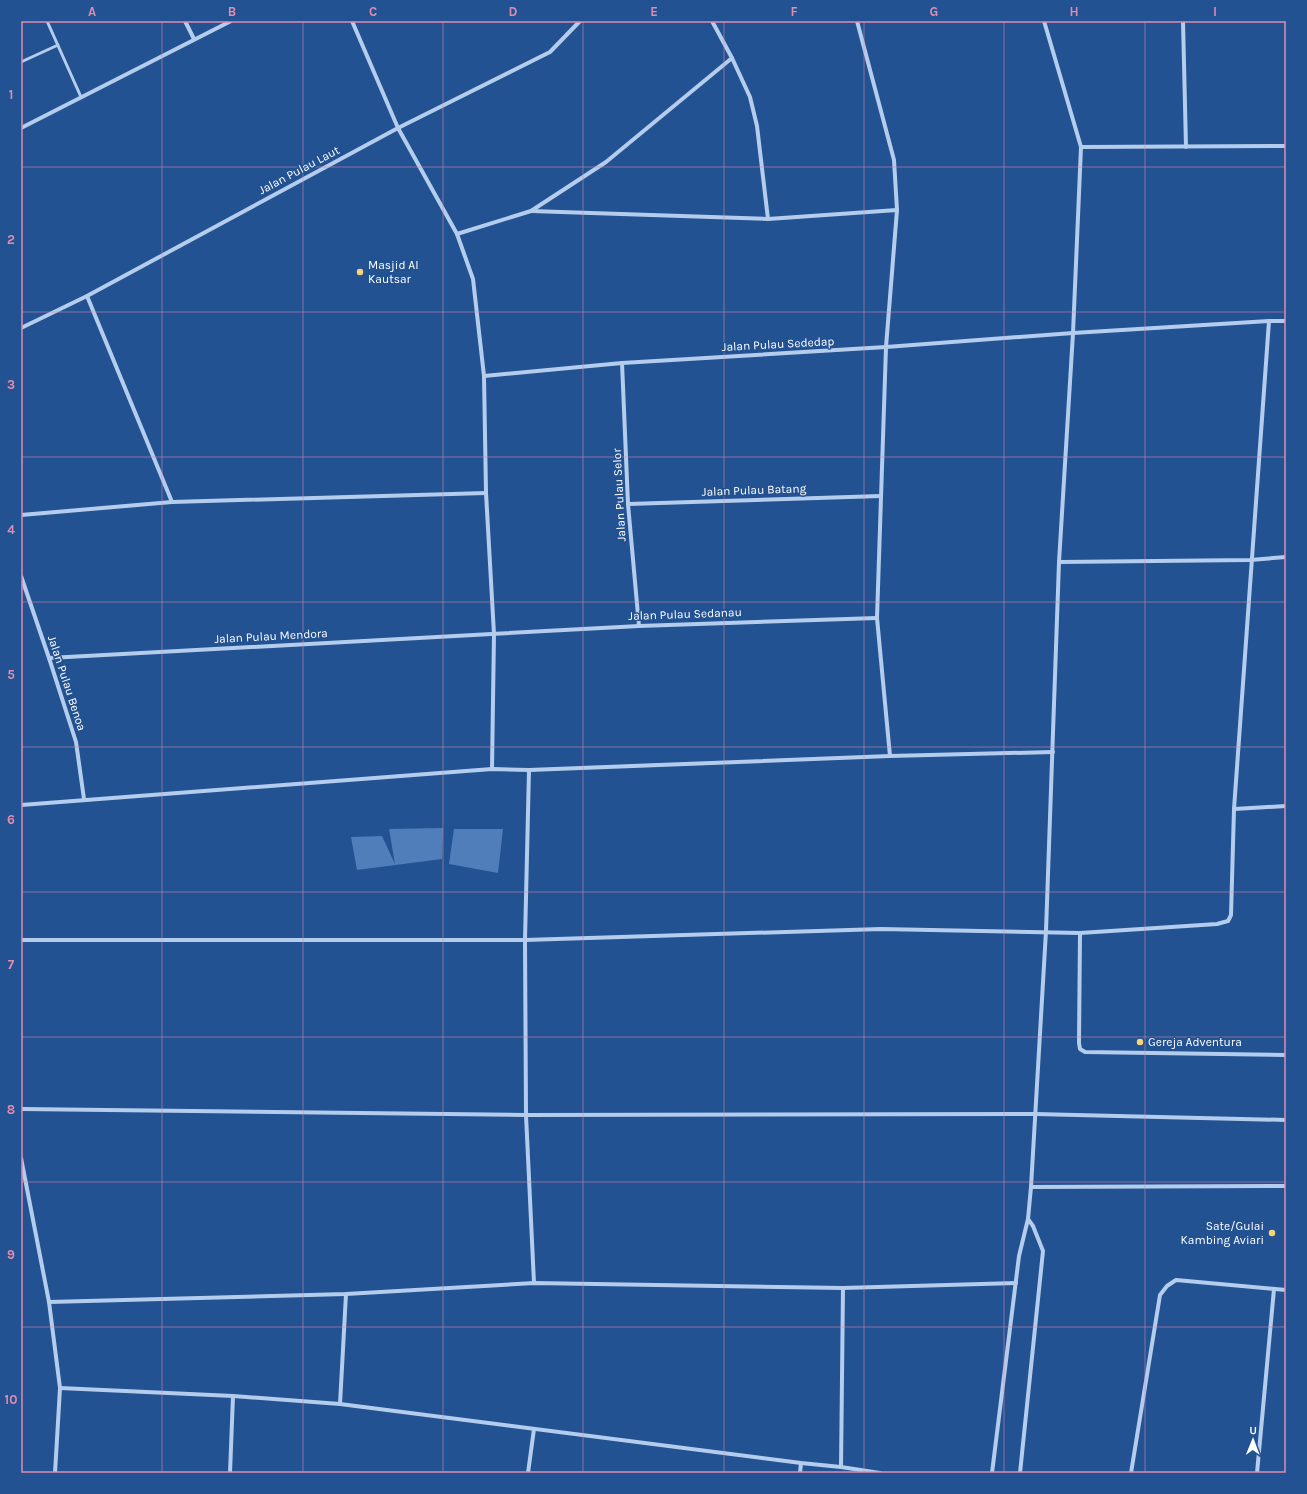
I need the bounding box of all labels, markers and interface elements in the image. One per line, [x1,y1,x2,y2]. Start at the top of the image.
text: A [88,4,96,19]
text: B [228,4,236,19]
text: C [369,4,377,19]
text: D [509,4,518,19]
text: E [650,4,658,19]
text: F [790,4,798,19]
text: G [930,4,938,19]
text: H [1069,4,1079,19]
text: I [1213,4,1217,19]
text: 1 [9,87,13,102]
street label: Jalan Pulau Laut [256,143,342,197]
text: 2 [7,232,15,247]
place label: Masjid Al Kautsar [368,258,419,286]
marker: Masjid Al Kautsar [355,267,365,277]
street label: Jalan Pulau Sededap [721,334,835,354]
text: 3 [7,377,15,392]
street label: Jalan Pulau Selor [610,447,628,542]
street label: Jalan Pulau Batang [701,481,807,499]
text: 4 [7,522,15,537]
street label: Jalan Pulau Sedanau [628,605,742,623]
street label: Jalan Pulau Mendora [214,626,328,646]
street label: Jalan Pulau Benoa [45,634,89,732]
text: 5 [7,667,15,682]
text: 6 [7,812,15,827]
text: 7 [8,957,15,972]
place label: Gereja Adventura [1148,1035,1242,1049]
marker: Gereja Adventura [1135,1037,1145,1047]
text: 8 [7,1102,15,1117]
place label: Sate/Gulai Kambing Aviari [1181,1219,1264,1247]
marker: Sate/Gulai Kambing Aviari [1267,1228,1277,1238]
text: 9 [7,1247,15,1262]
text: 10 [5,1392,17,1407]
north arrow [1233,1420,1273,1460]
text: U [1249,1424,1257,1437]

